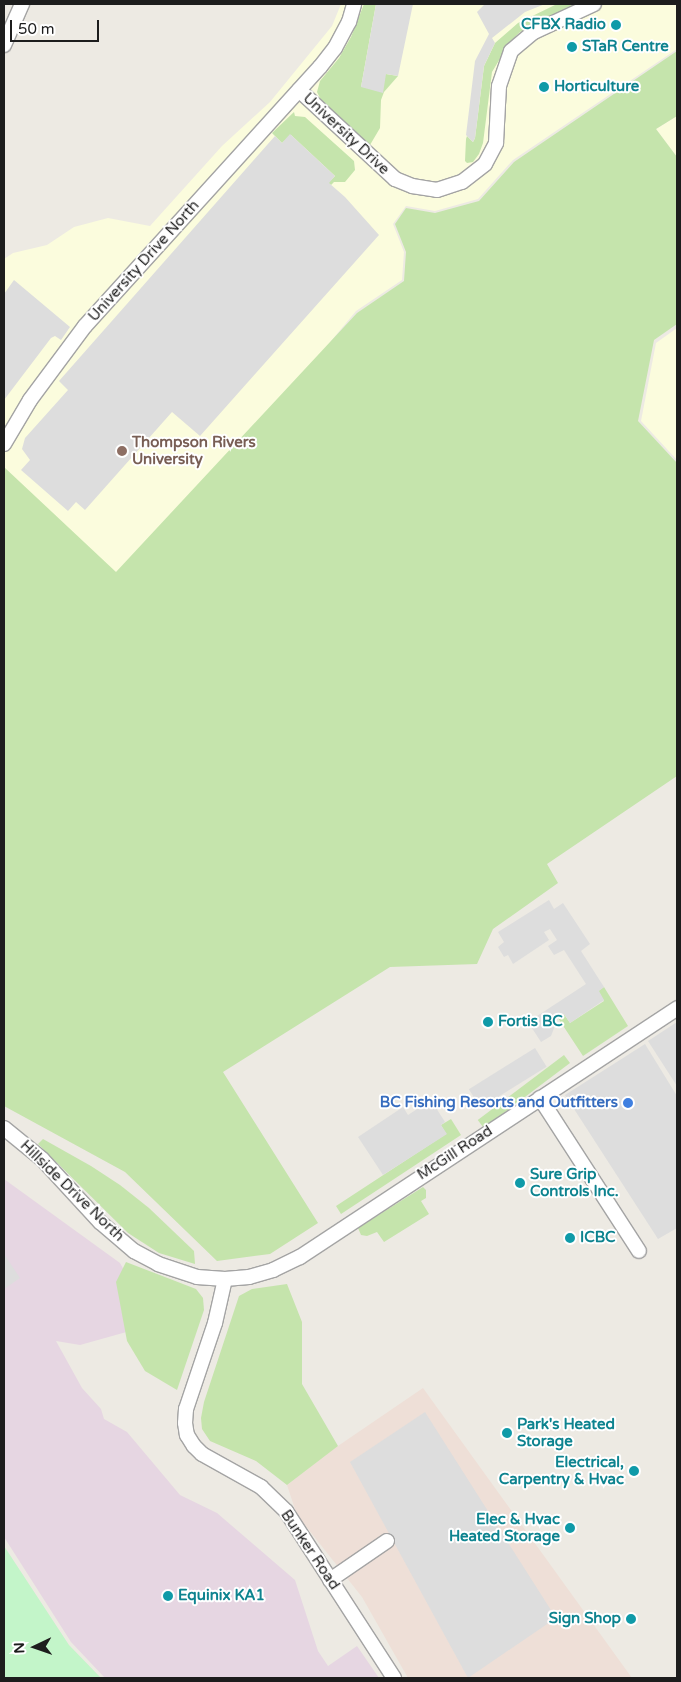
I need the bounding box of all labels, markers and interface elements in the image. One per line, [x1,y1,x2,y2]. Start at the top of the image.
scale bar [12,10,101,42]
place label: CFBX Radio [521,16,606,34]
marker: CFBX Radio [610,19,622,31]
text: 50 m [18,20,55,38]
place label: STaR Centre [582,38,669,56]
marker: STaR Centre [566,41,578,53]
place label: Horticulture [554,78,639,96]
marker: Horticulture [538,81,550,93]
street label: University Drive [299,89,393,179]
street label: University Drive North [85,197,203,325]
place label: Thompson Rivers University [132,433,256,468]
marker: Thompson Rivers University [116,445,128,457]
place label: Fortis BC [498,1013,563,1031]
marker: Fortis BC [482,1016,494,1028]
place label: BC Fishing Resorts and Outfitters [380,1094,618,1112]
marker: BC Fishing Resorts and Outfitters [622,1097,634,1109]
street label: McGill Road [414,1122,496,1184]
street label: Hillside Drive North [16,1137,128,1245]
place label: Sure Grip Controls Inc. [530,1165,619,1200]
marker: Sure Grip Controls Inc. [514,1177,526,1189]
place label: ICBC [580,1229,616,1247]
marker: ICBC [564,1232,576,1244]
place label: Park's Heated Storage [517,1415,615,1450]
marker: Park's Heated Storage [501,1427,513,1439]
place label: Electrical, Carpentry & Hvac [499,1453,624,1488]
marker: Electrical, Carpentry & Hvac [628,1465,640,1477]
street label: Bunker Road [277,1507,343,1593]
place label: Elec & Hvac Heated Storage [449,1510,560,1545]
marker: Elec & Hvac Heated Storage [564,1522,576,1534]
place label: Equinix KA1 [178,1587,265,1605]
marker: Equinix KA1 [162,1590,174,1602]
place label: Sign Shop [549,1610,621,1628]
marker: Sign Shop [625,1613,637,1625]
north arrow [10,1622,60,1672]
text: N [11,1642,28,1654]

